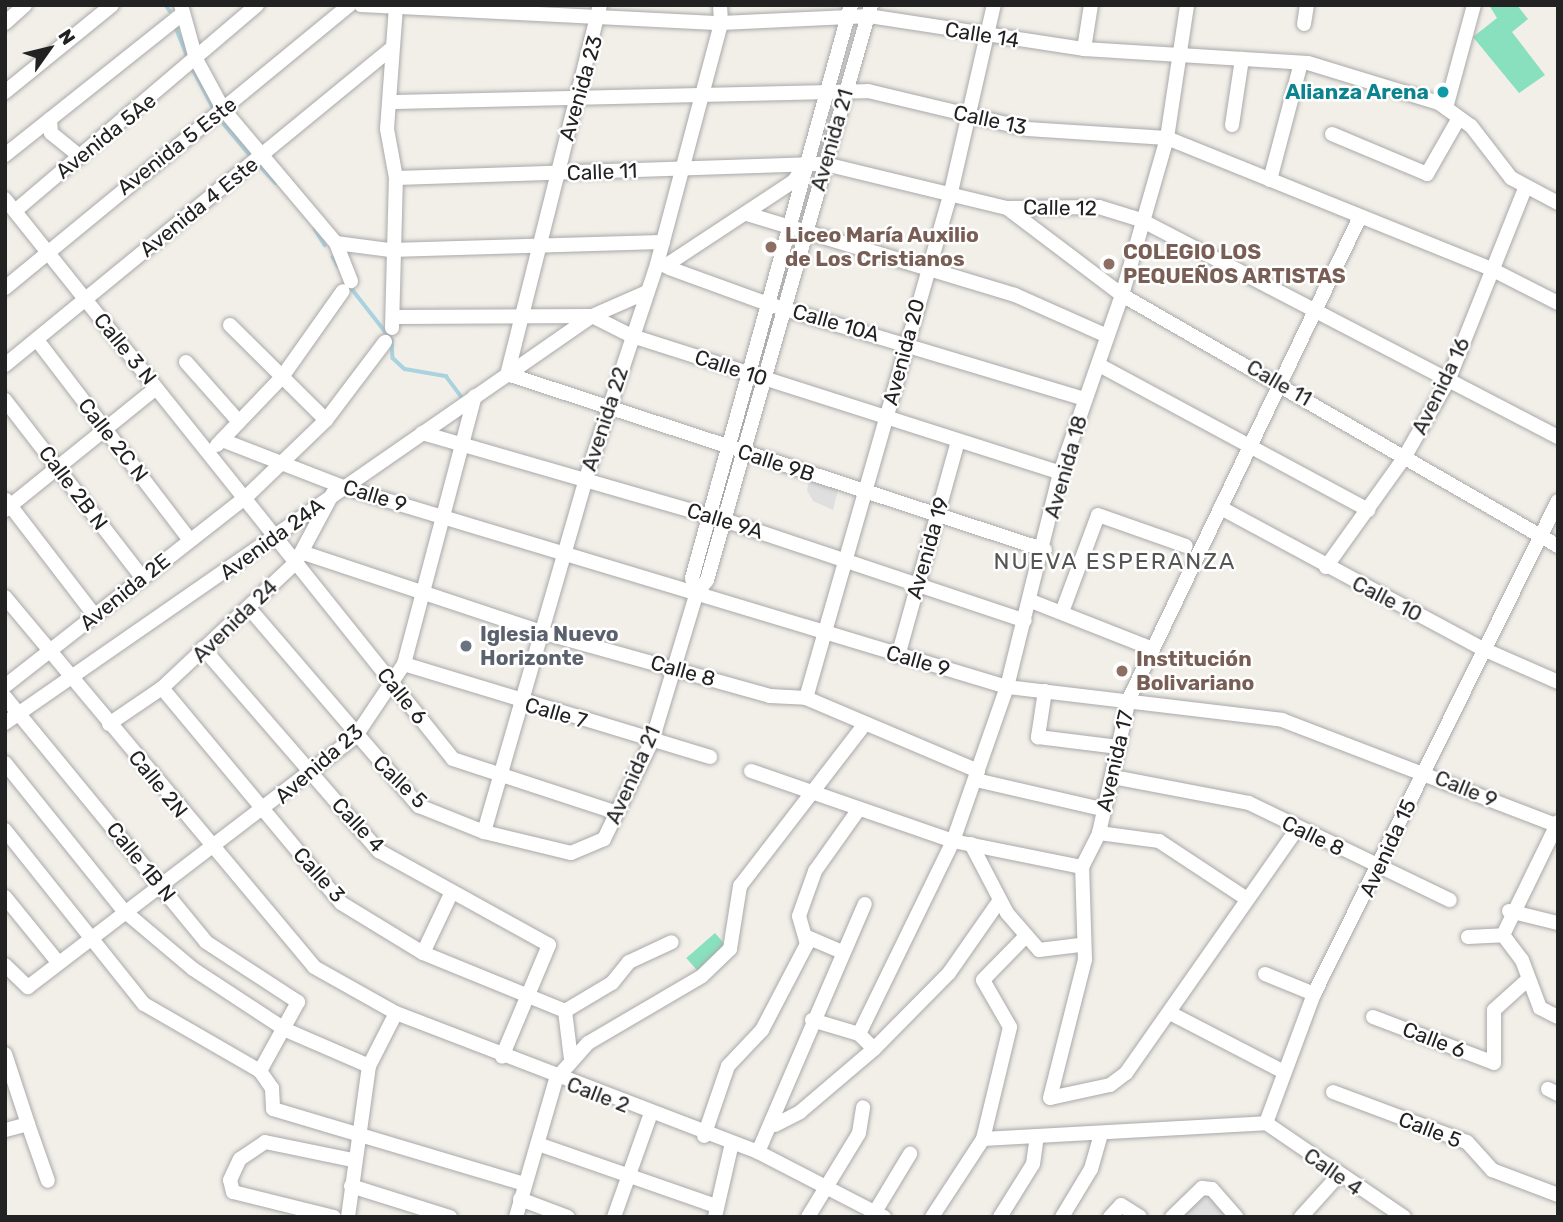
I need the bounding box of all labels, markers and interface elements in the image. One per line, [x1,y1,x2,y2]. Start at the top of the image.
north arrow [14,14,84,84]
street label: Calle 14 [943,17,1021,53]
text: N [53,25,80,49]
street label: Avenida 23 [554,32,608,144]
place label: Alianza Arena [1285,79,1429,105]
marker: Alianza Arena [1435,84,1451,100]
street label: Avenida 21 [805,86,859,194]
street label: Avenida 5Ae [51,88,161,184]
street label: Avenida 5 Este [112,92,242,200]
street label: Calle 13 [951,100,1029,140]
street label: Avenida 4 Este [135,152,263,262]
street label: Calle 11 [566,158,638,186]
street label: Calle 12 [1023,195,1097,221]
place label: Liceo María Auxilio de Los Cristianos [785,222,979,272]
marker: Liceo María Auxilio de Los Cristianos [763,239,779,255]
place label: COLEGIO LOS PEQUEÑOS ARTISTAS [1123,239,1346,289]
marker: COLEGIO LOS PEQUEÑOS ARTISTAS [1101,256,1117,272]
street label: Avenida 20 [878,296,930,408]
street label: Calle 10A [790,299,882,347]
street label: Calle 3 N [88,308,162,390]
street label: Avenida 16 [1407,333,1475,439]
street label: Calle 10 [691,344,771,392]
street label: Calle 11 [1242,354,1316,412]
street label: Avenida 22 [576,364,634,474]
street label: Calle 2C N [73,393,153,487]
street label: Avenida 18 [1039,413,1093,521]
street label: Calle 9B [734,439,818,487]
street label: Calle 2B N [33,441,113,535]
street label: Calle 9 [340,474,410,518]
street label: Avenida 24A [215,493,329,585]
street label: Avenida 19 [901,494,955,602]
street label: Calle 9A [684,497,766,545]
district label: NUEVA ESPERANZA [995,547,1235,575]
street label: Avenida 2E [75,548,175,636]
street label: Calle 10 [1348,571,1426,627]
street label: Avenida 24 [187,574,283,668]
place label: Iglesia Nuevo Horizonte [480,621,619,671]
marker: Iglesia Nuevo Horizonte [458,638,474,654]
street label: Calle 9 [883,640,953,682]
place label: Institución Bolivariano [1136,646,1254,696]
street label: Calle 8 [648,650,718,692]
street label: Calle 6 [372,663,432,729]
marker: Institución Bolivariano [1114,663,1130,679]
street label: Calle 7 [522,692,590,734]
street label: Avenida 17 [1091,708,1139,814]
street label: Avenida 23 [270,719,368,809]
street label: Avenida 21 [600,722,666,828]
street label: Calle 2N [123,745,193,823]
street label: Calle 5 [368,750,432,814]
street label: Calle 9 [1431,765,1501,813]
street label: Calle 4 [326,792,390,858]
street label: Avenida 15 [1354,795,1422,901]
street label: Calle 8 [1278,810,1348,862]
street label: Calle 1B N [101,817,181,907]
street label: Calle 3 [288,842,350,908]
street label: Calle 6 [1399,1017,1469,1063]
street label: Calle 2 [563,1072,633,1118]
street label: Calle 5 [1395,1107,1465,1153]
street label: Calle 4 [1299,1143,1367,1201]

